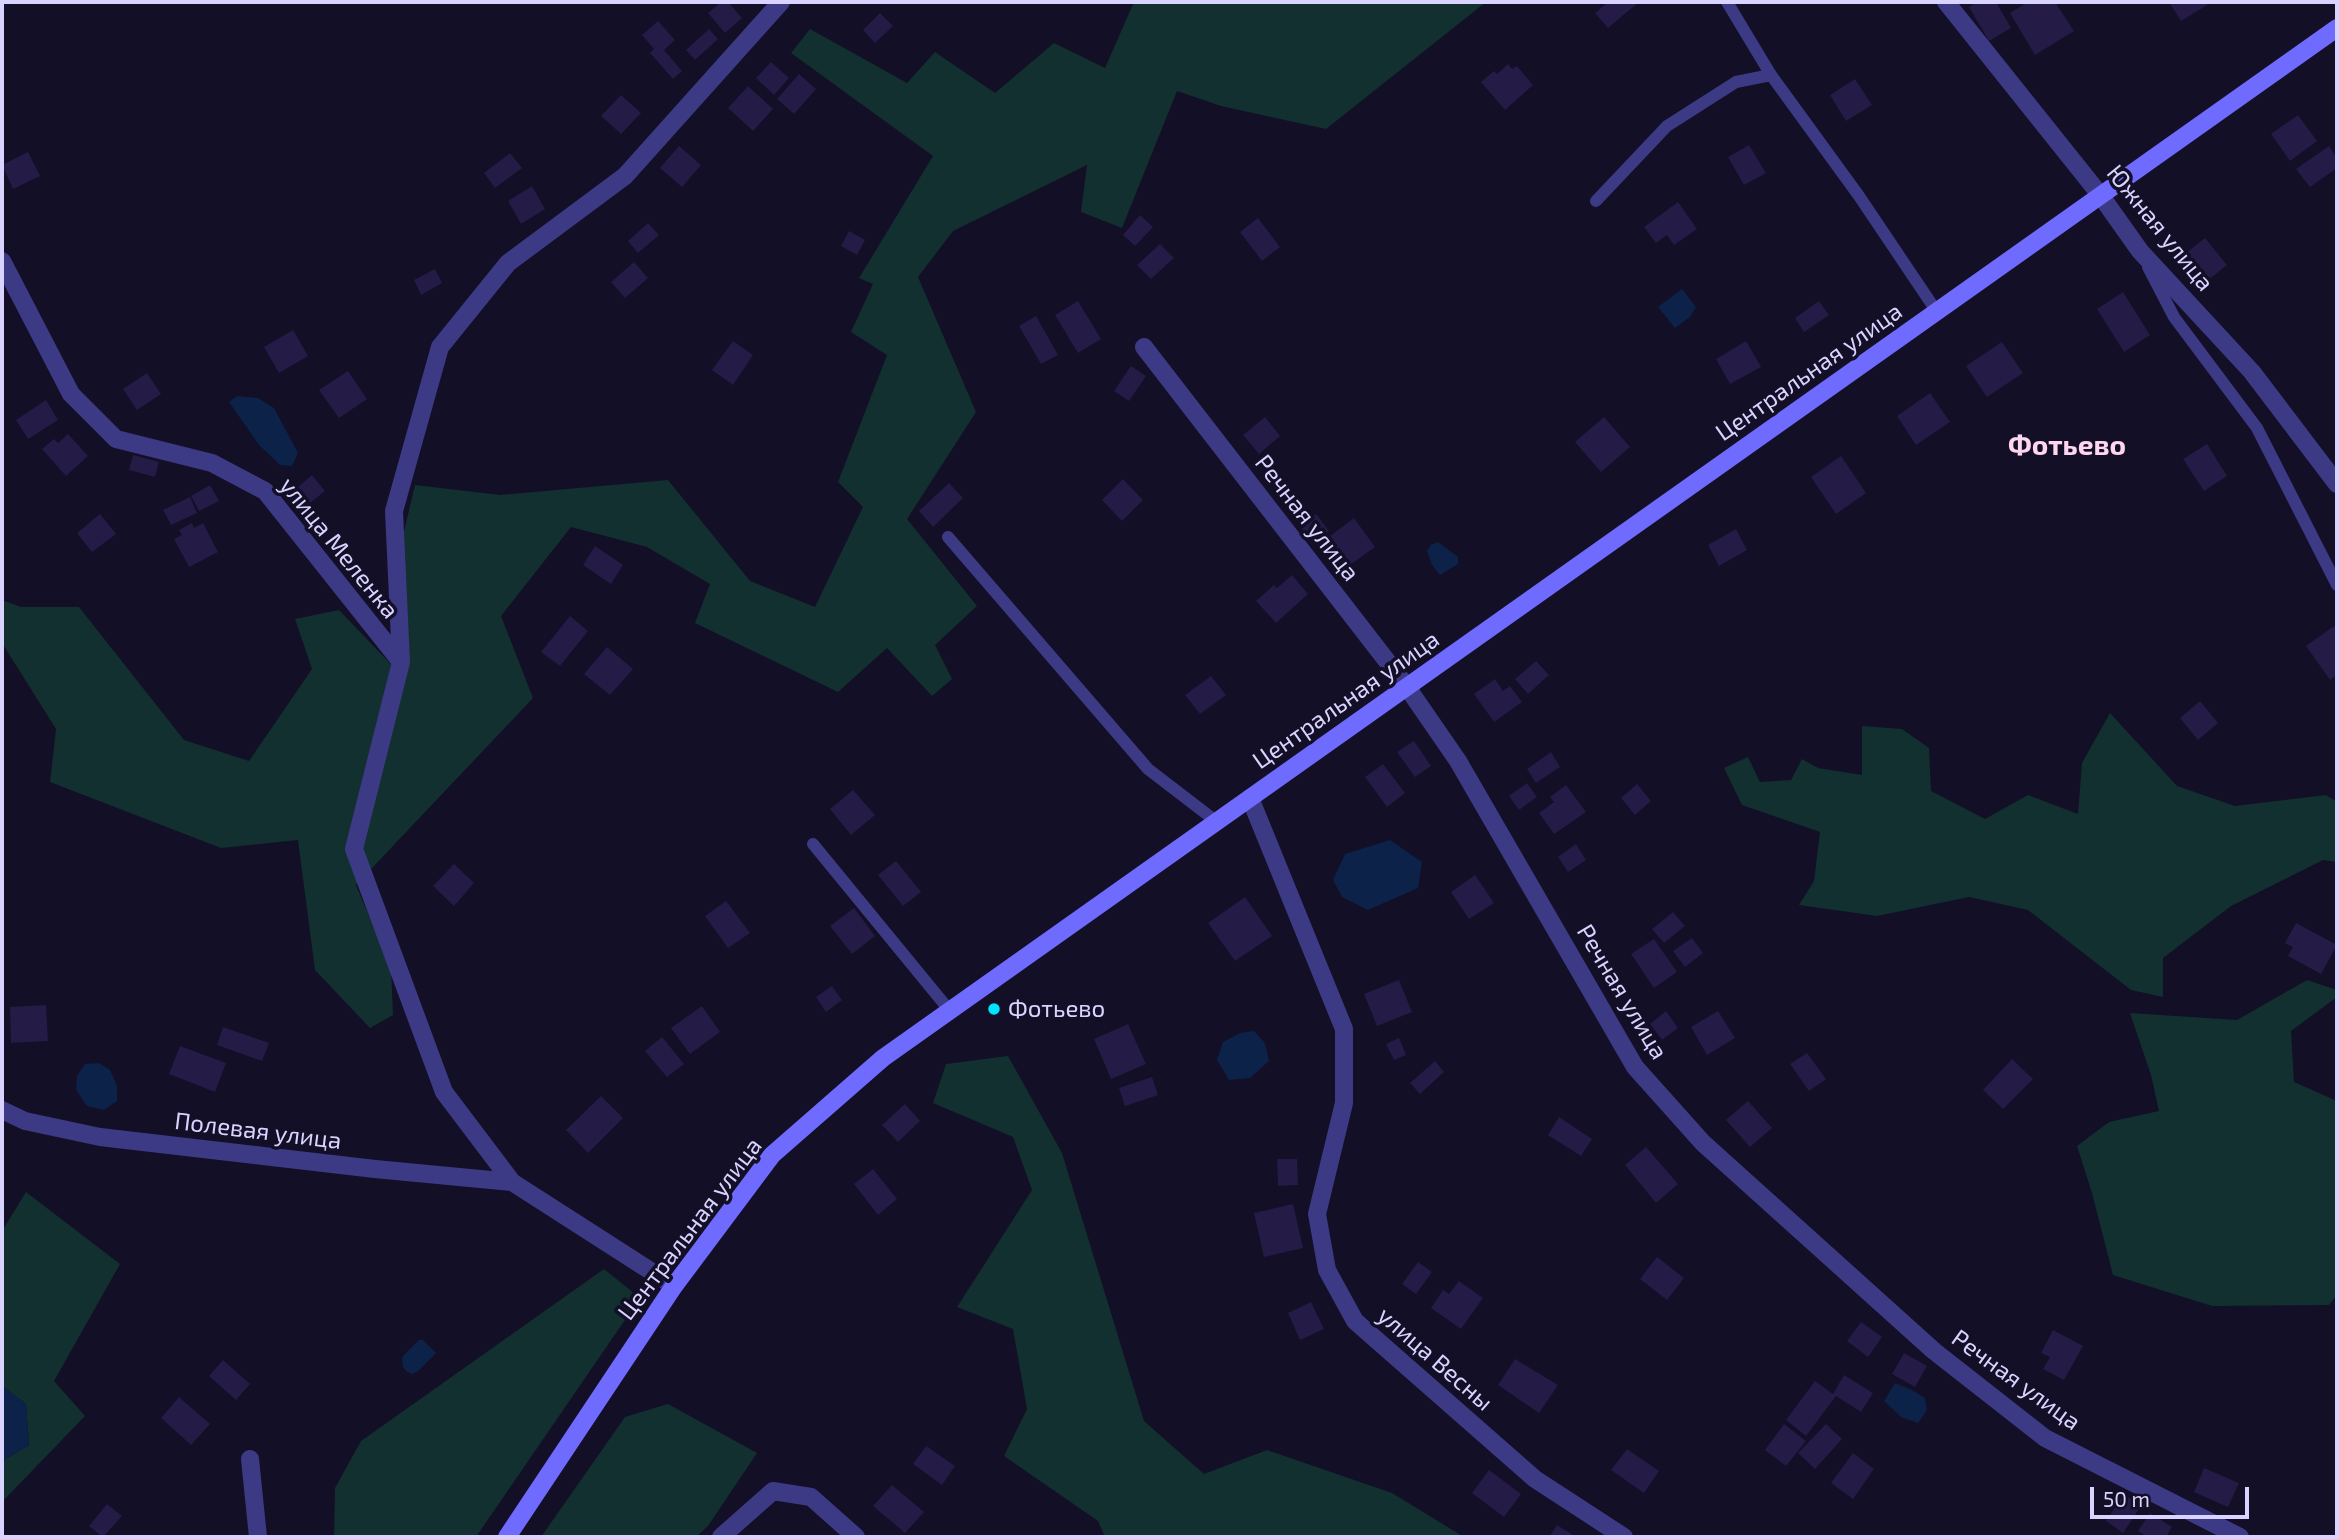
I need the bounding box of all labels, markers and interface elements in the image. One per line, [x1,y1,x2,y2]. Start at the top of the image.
street label: Южная улица [2100,159,2220,297]
street label: Центральная улица [1710,297,1908,447]
district label: Фотьево [2008,429,2126,463]
street label: Речная улица [1249,449,1365,587]
street label: улица Меленка [273,472,405,624]
street label: Центральная улица [1247,625,1445,775]
street label: Речная улица [1570,919,1674,1065]
place label: Фотьево [1008,995,1105,1023]
marker: Фотьево [986,1001,1002,1017]
street label: Полевая улица [173,1106,343,1156]
street label: Центральная улица [612,1132,768,1326]
street label: улица Весны [1371,1301,1499,1417]
street label: Речная улица [1946,1324,2086,1436]
scale bar [2094,1472,2253,1516]
text: 50 m [2103,1486,2150,1511]

